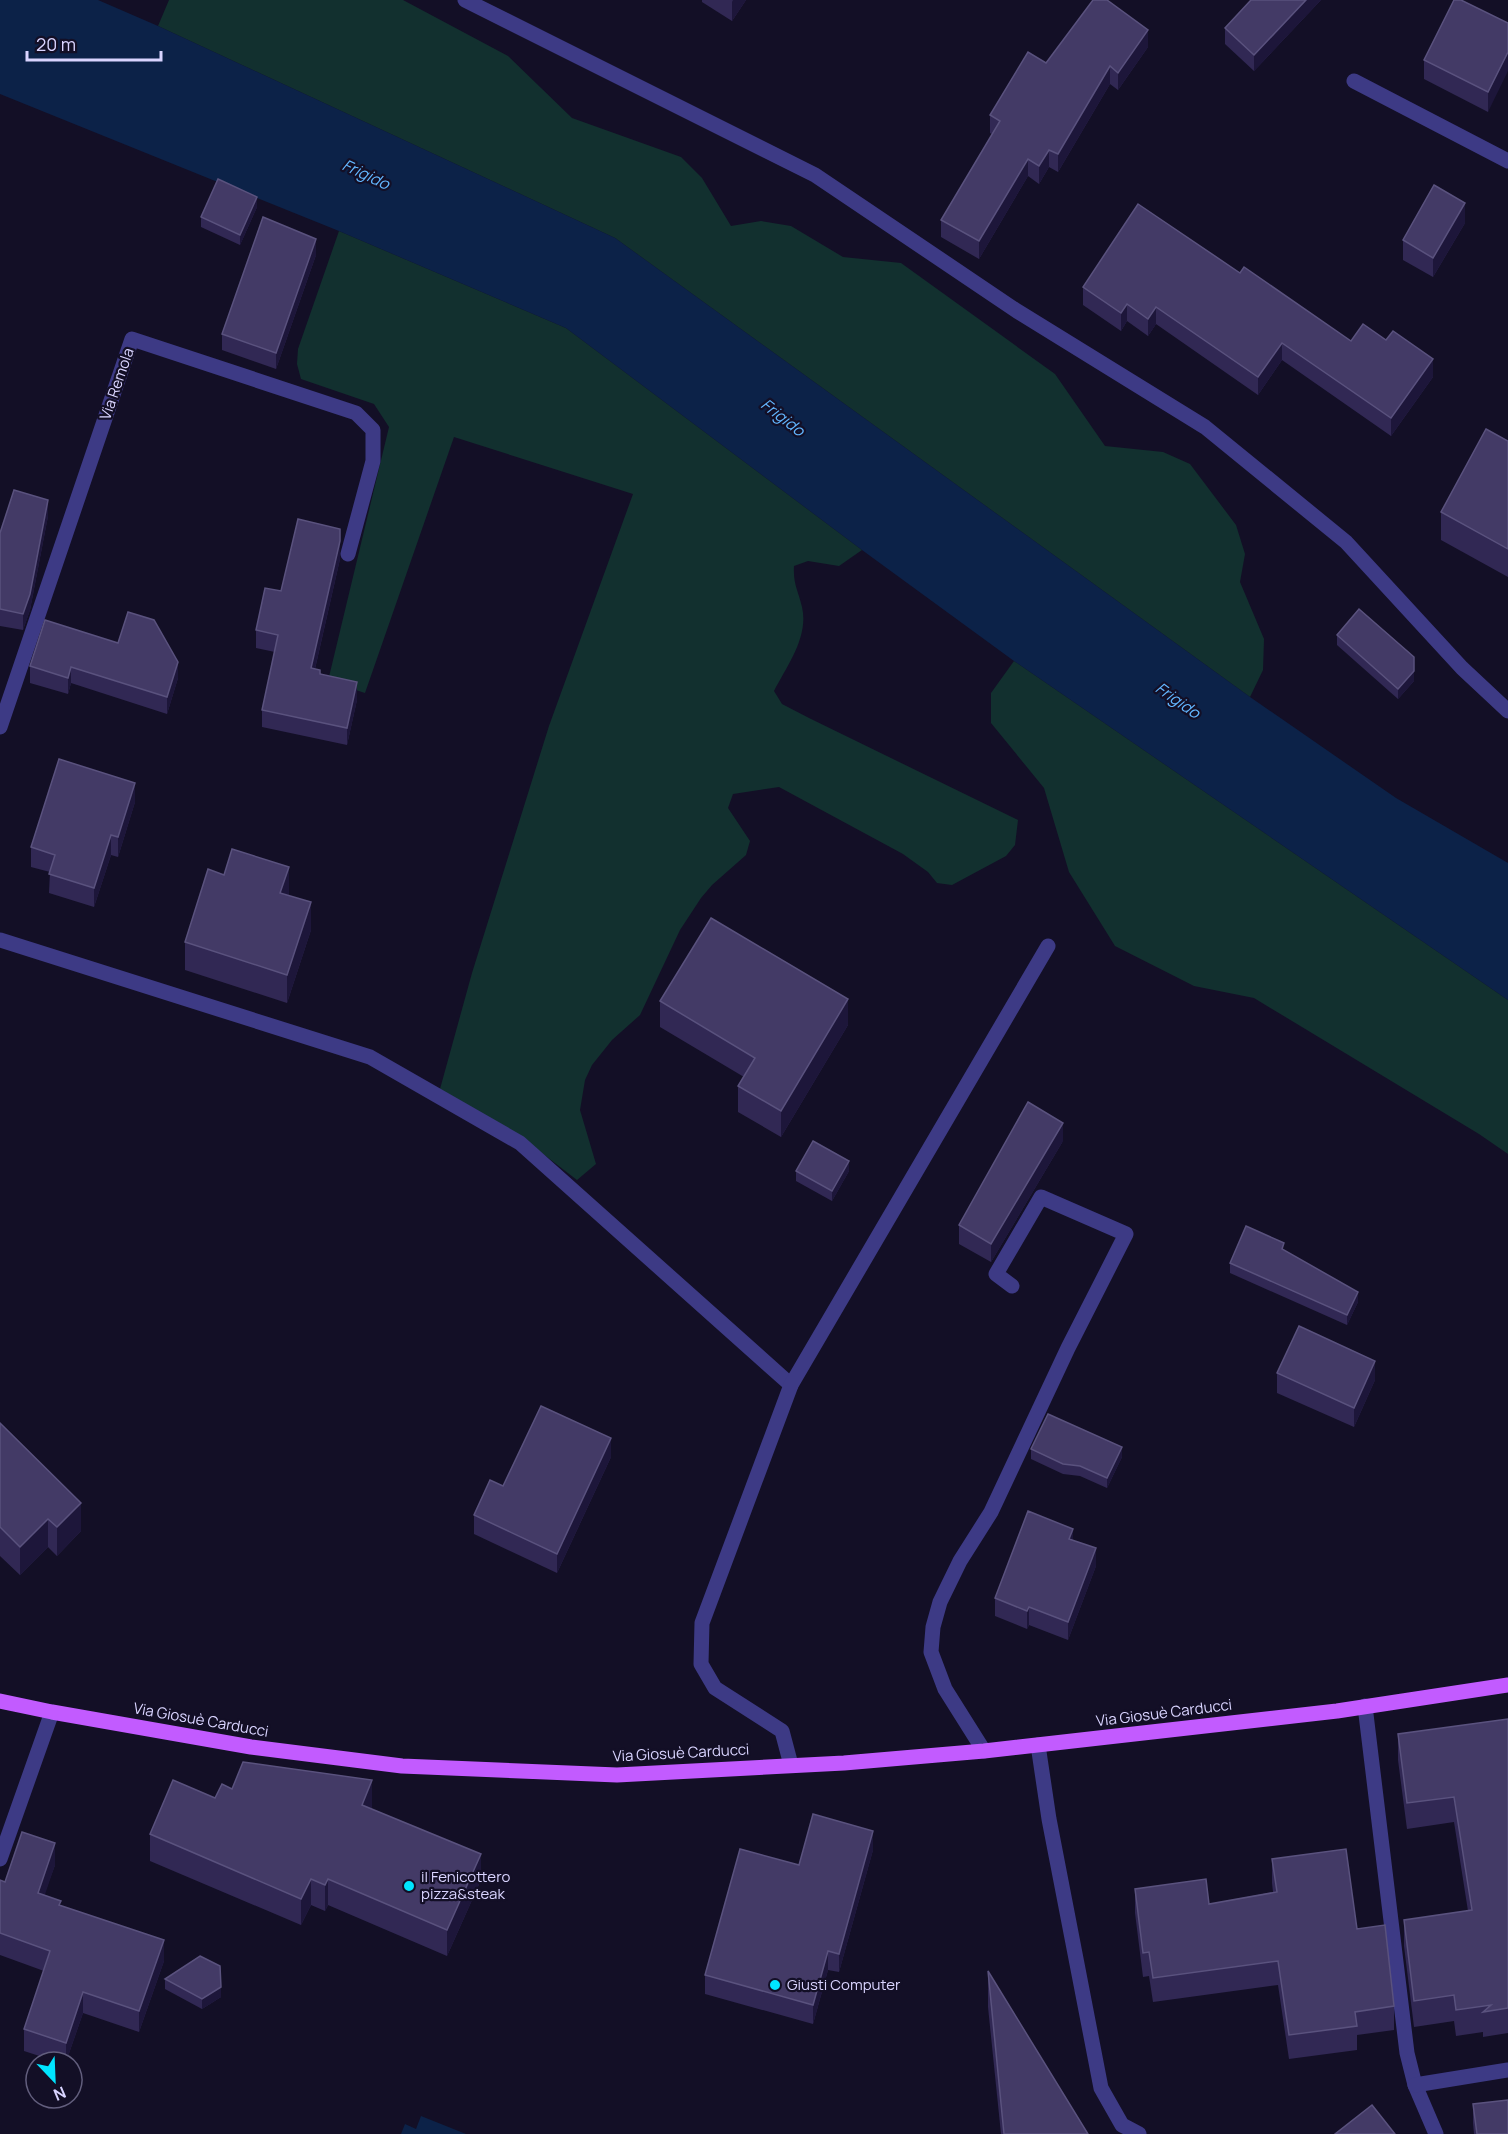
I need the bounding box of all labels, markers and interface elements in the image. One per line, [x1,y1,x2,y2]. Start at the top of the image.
scale bar [27,24,160,62]
text: 20 m [36,32,76,56]
water label: Frigido [339,154,395,195]
street label: Via Remola [94,345,139,423]
water label: Frigido [757,393,811,442]
water label: Frigido [1151,677,1206,724]
street label: Via Giosuè Carducci [1095,1694,1233,1731]
street label: Via Giosuè Carducci [132,1697,270,1742]
street label: Via Giosuè Carducci [612,1738,750,1767]
place label: il Fenicottero pizza&steak [421,1866,510,1904]
marker: il Fenicottero pizza&steak [402,1879,416,1893]
place label: Giusti Computer [787,1974,901,1995]
marker: Giusti Computer [768,1978,782,1992]
north arrow [24,2050,84,2110]
text: N [50,2081,69,2106]

